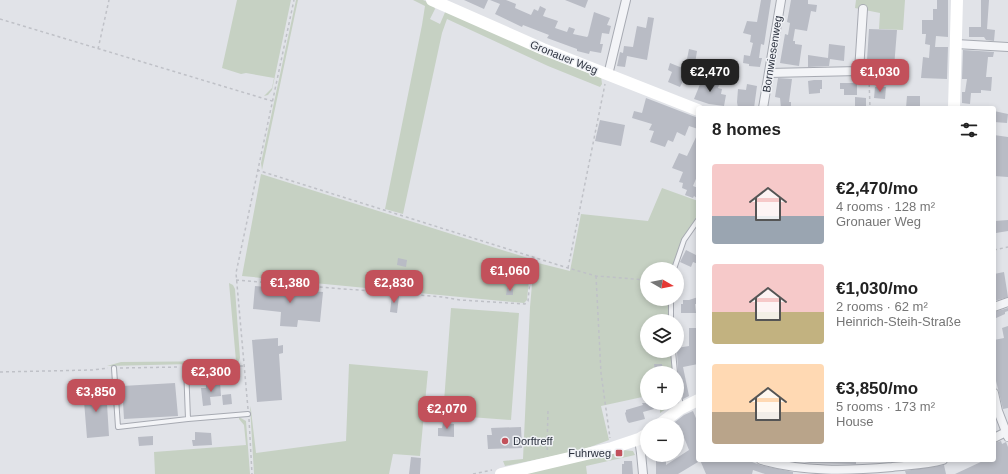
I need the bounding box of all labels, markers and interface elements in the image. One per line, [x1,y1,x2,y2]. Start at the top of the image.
street label: Bornwiesenweg [760,15,784,93]
street label: Gronauer Weg [528,38,600,76]
pin: €2,470 [677,59,743,93]
pin: €1,030 [847,59,913,93]
text: €2,470 [690,64,730,79]
text: €1,030 [860,64,900,79]
icon: filters [958,119,980,141]
text: 8 homes [712,120,781,139]
text: €2,470/mo [836,179,918,198]
icon: home [744,180,792,228]
text: 4 rooms · 128 m² [836,199,935,214]
text: Gronauer Weg [836,214,921,229]
pin: €1,060 [477,258,543,292]
north arrow [640,262,684,306]
map controls [640,262,684,462]
text: €1,060 [490,263,530,278]
pin: €1,380 [257,270,323,304]
pin: €2,830 [361,270,427,304]
text: €1,380 [270,275,310,290]
text: €2,830 [374,275,414,290]
text: €1,030/mo [836,279,918,298]
icon: home [744,280,792,328]
text: 2 rooms · 62 m² [836,299,928,314]
button: layers [640,314,684,358]
text: Heinrich-Steih-Straße [836,314,961,329]
pin: €2,300 [178,359,244,393]
text: €2,300 [191,364,231,379]
button: + [640,366,684,410]
pin: €3,850 [63,379,129,413]
text: €3,850/mo [836,379,918,398]
icon: home [744,380,792,428]
text: €3,850 [76,384,116,399]
pin: €2,070 [414,396,480,430]
text: 5 rooms · 173 m² [836,399,935,414]
text: €2,070 [427,401,467,416]
text: House [836,414,874,429]
button: − [640,418,684,462]
place label: Dorftreff [513,435,553,447]
marker: Dorftreff [500,436,510,446]
place label: Fuhrweg [568,447,611,459]
marker: Fuhrweg [614,448,624,458]

